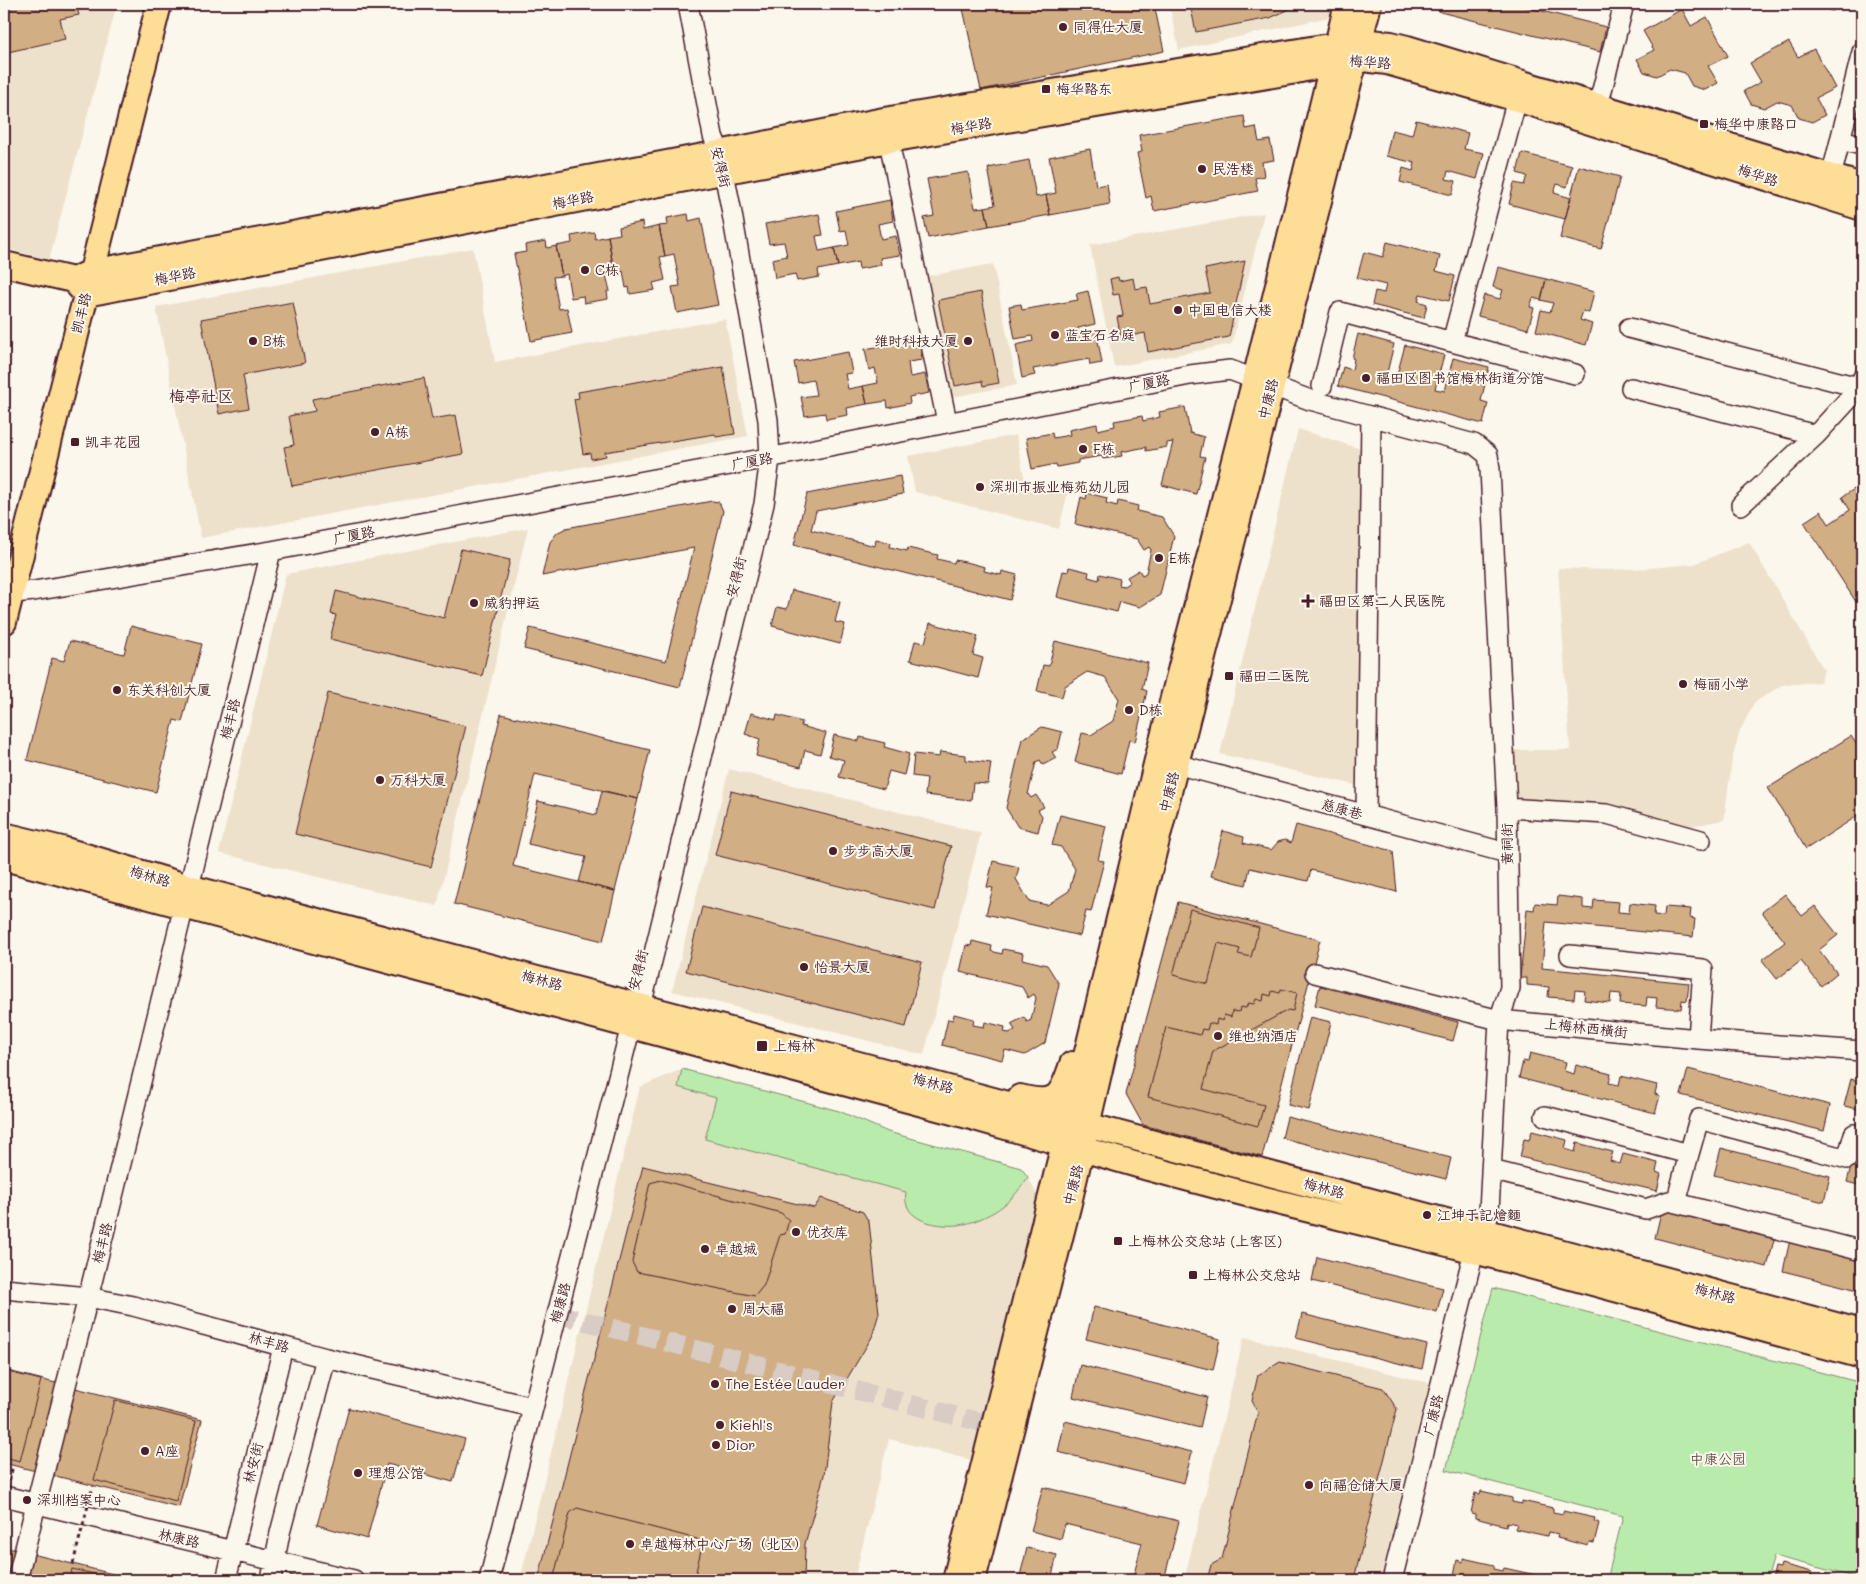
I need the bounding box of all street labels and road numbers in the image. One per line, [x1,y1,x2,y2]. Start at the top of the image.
street label: 梅华路 [1348,51,1392,72]
street label: 梅华路 [949,113,993,139]
street label: 安得街 [707,144,736,190]
street label: 梅华路 [1735,159,1781,190]
street label: 梅华路 [550,186,595,213]
street label: 梅华路 [152,262,197,289]
street label: 凯丰路 [66,290,95,336]
street label: 广厦路 [1126,369,1171,396]
street label: 中康路 [1253,376,1282,422]
street label: 广厦路 [730,448,774,474]
street label: 广厦路 [331,521,376,548]
street label: 安得街 [721,554,750,600]
street label: 梅丰路 [215,696,244,742]
street label: 中康路 [1154,769,1183,815]
street label: 慈康巷 [1319,794,1366,823]
street label: 黄祠街 [1497,823,1516,865]
street label: 梅林路 [127,860,173,891]
street label: 安得街 [623,947,652,993]
street label: 梅林路 [519,965,565,994]
street label: 上梅林西横街 [1543,1014,1629,1041]
street label: 梅林路 [910,1068,956,1097]
street label: 中康路 [1058,1162,1087,1208]
street label: 梅林路 [1301,1173,1347,1202]
street label: 梅丰路 [87,1220,116,1266]
street label: 梅林路 [1692,1278,1738,1307]
street label: 梅康路 [545,1280,574,1326]
street label: 林丰路 [246,1327,292,1356]
street label: 广康路 [1418,1392,1447,1438]
street label: 林安街 [238,1440,267,1486]
street label: 林康路 [157,1524,202,1551]

